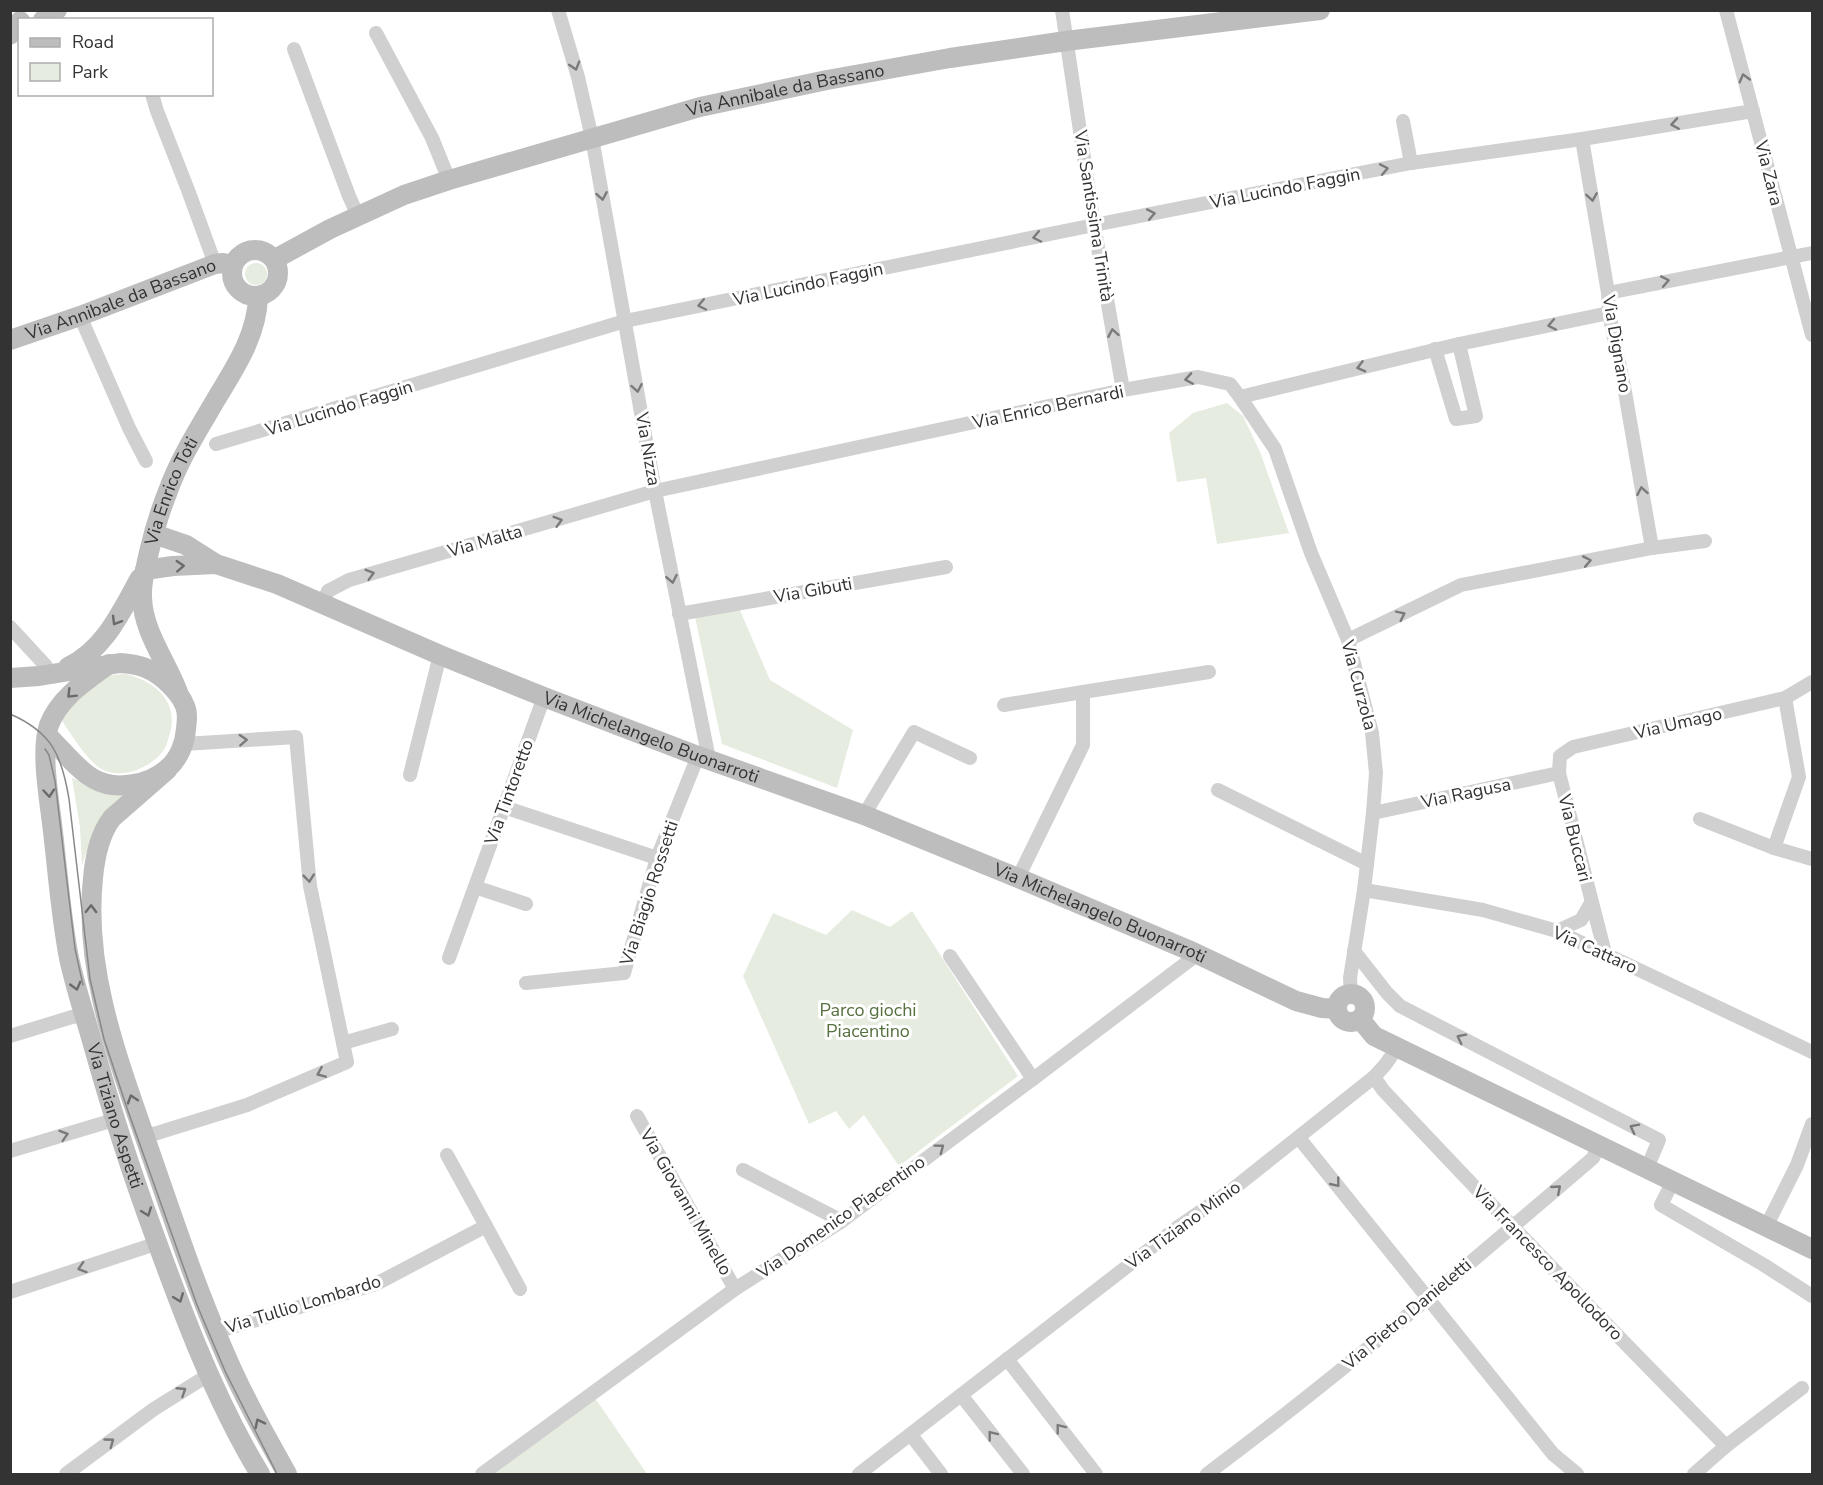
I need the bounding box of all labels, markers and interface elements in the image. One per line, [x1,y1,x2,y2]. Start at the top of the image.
legend [18,18,213,96]
text: Road [72,30,114,54]
street label: Via Annibale da Bassano [683,58,886,123]
text: Park [72,60,109,84]
one-way arrow [568,61,580,71]
one-way arrow [1739,73,1751,84]
one-way arrow [1670,117,1679,129]
street label: Via Santissima Trinità [1068,127,1119,304]
street label: Via Zara [1749,137,1789,208]
street label: Via Lucindo Faggin [1207,162,1362,215]
one-way arrow [1379,163,1389,176]
one-way arrow [596,191,608,200]
one-way arrow [1585,192,1597,201]
one-way arrow [1146,208,1156,221]
one-way arrow [1032,230,1042,243]
street label: Via Annibale da Bassano [21,253,219,346]
street label: Via Lucindo Faggin [730,256,885,312]
one-way arrow [1660,275,1670,288]
street label: Via Dignano [1596,292,1637,395]
one-way arrow [697,298,707,311]
one-way arrow [1547,318,1557,331]
one-way arrow [1107,328,1120,338]
one-way arrow [1356,360,1366,373]
one-way arrow [1184,372,1193,384]
street label: Via Lucindo Faggin [261,374,416,442]
street label: Via Enrico Bernardi [969,379,1126,435]
one-way arrow [630,382,643,392]
street label: Via Nizza [630,409,666,488]
street label: Via Enrico Toti [139,433,204,549]
one-way arrow [1637,486,1649,495]
one-way arrow [552,516,563,528]
street label: Via Malta [444,519,525,563]
one-way arrow [1581,555,1591,568]
one-way arrow [176,559,185,572]
one-way arrow [364,569,375,581]
street label: Via Gibuti [771,571,854,609]
one-way arrow [665,574,678,584]
one-way arrow [1395,610,1406,622]
one-way arrow [112,615,123,625]
street label: Via Curzola [1335,636,1383,733]
street label: Via Michelangelo Buonarroti [539,685,762,789]
one-way arrow [67,688,78,698]
street label: Via Umago [1631,701,1724,745]
one-way arrow [238,734,247,747]
street label: Via Tintoretto [479,736,539,849]
street label: Via Ragusa [1418,772,1513,814]
one-way arrow [42,789,55,798]
street label: Via Buccari [1552,791,1597,884]
street label: Via Biagio Rossetti [614,817,684,970]
street label: Via Michelangelo Buonarroti [989,857,1210,969]
one-way arrow [302,874,315,883]
one-way arrow [85,905,97,914]
street label: Via Cattaro [1548,920,1641,979]
one-way arrow [69,980,81,991]
park label: Parco giochi Piacentino [819,998,917,1043]
one-way arrow [1457,1034,1468,1045]
street label: Via Tiziano Aspetti [81,1039,149,1192]
one-way arrow [317,1066,328,1078]
one-way arrow [127,1094,139,1105]
street label: Via Giovanni Minello [634,1123,738,1280]
one-way arrow [1630,1123,1641,1135]
one-way arrow [58,1130,69,1142]
one-way arrow [933,1144,944,1155]
street label: Via Domenico Piacentino [751,1150,930,1285]
street label: Via Tiziano Minio [1120,1175,1245,1275]
one-way arrow [1328,1177,1339,1188]
street label: Via Francesco Apollodoro [1467,1180,1628,1346]
one-way arrow [1550,1185,1561,1196]
one-way arrow [139,1206,152,1217]
street label: Via Pietro Danieletti [1337,1253,1477,1376]
one-way arrow [77,1261,88,1274]
street label: Via Tullio Lombardo [221,1269,384,1339]
one-way arrow [172,1292,184,1303]
one-way arrow [176,1387,186,1399]
one-way arrow [254,1418,266,1429]
one-way arrow [1057,1424,1068,1435]
one-way arrow [989,1430,1000,1441]
one-way arrow [104,1438,115,1449]

